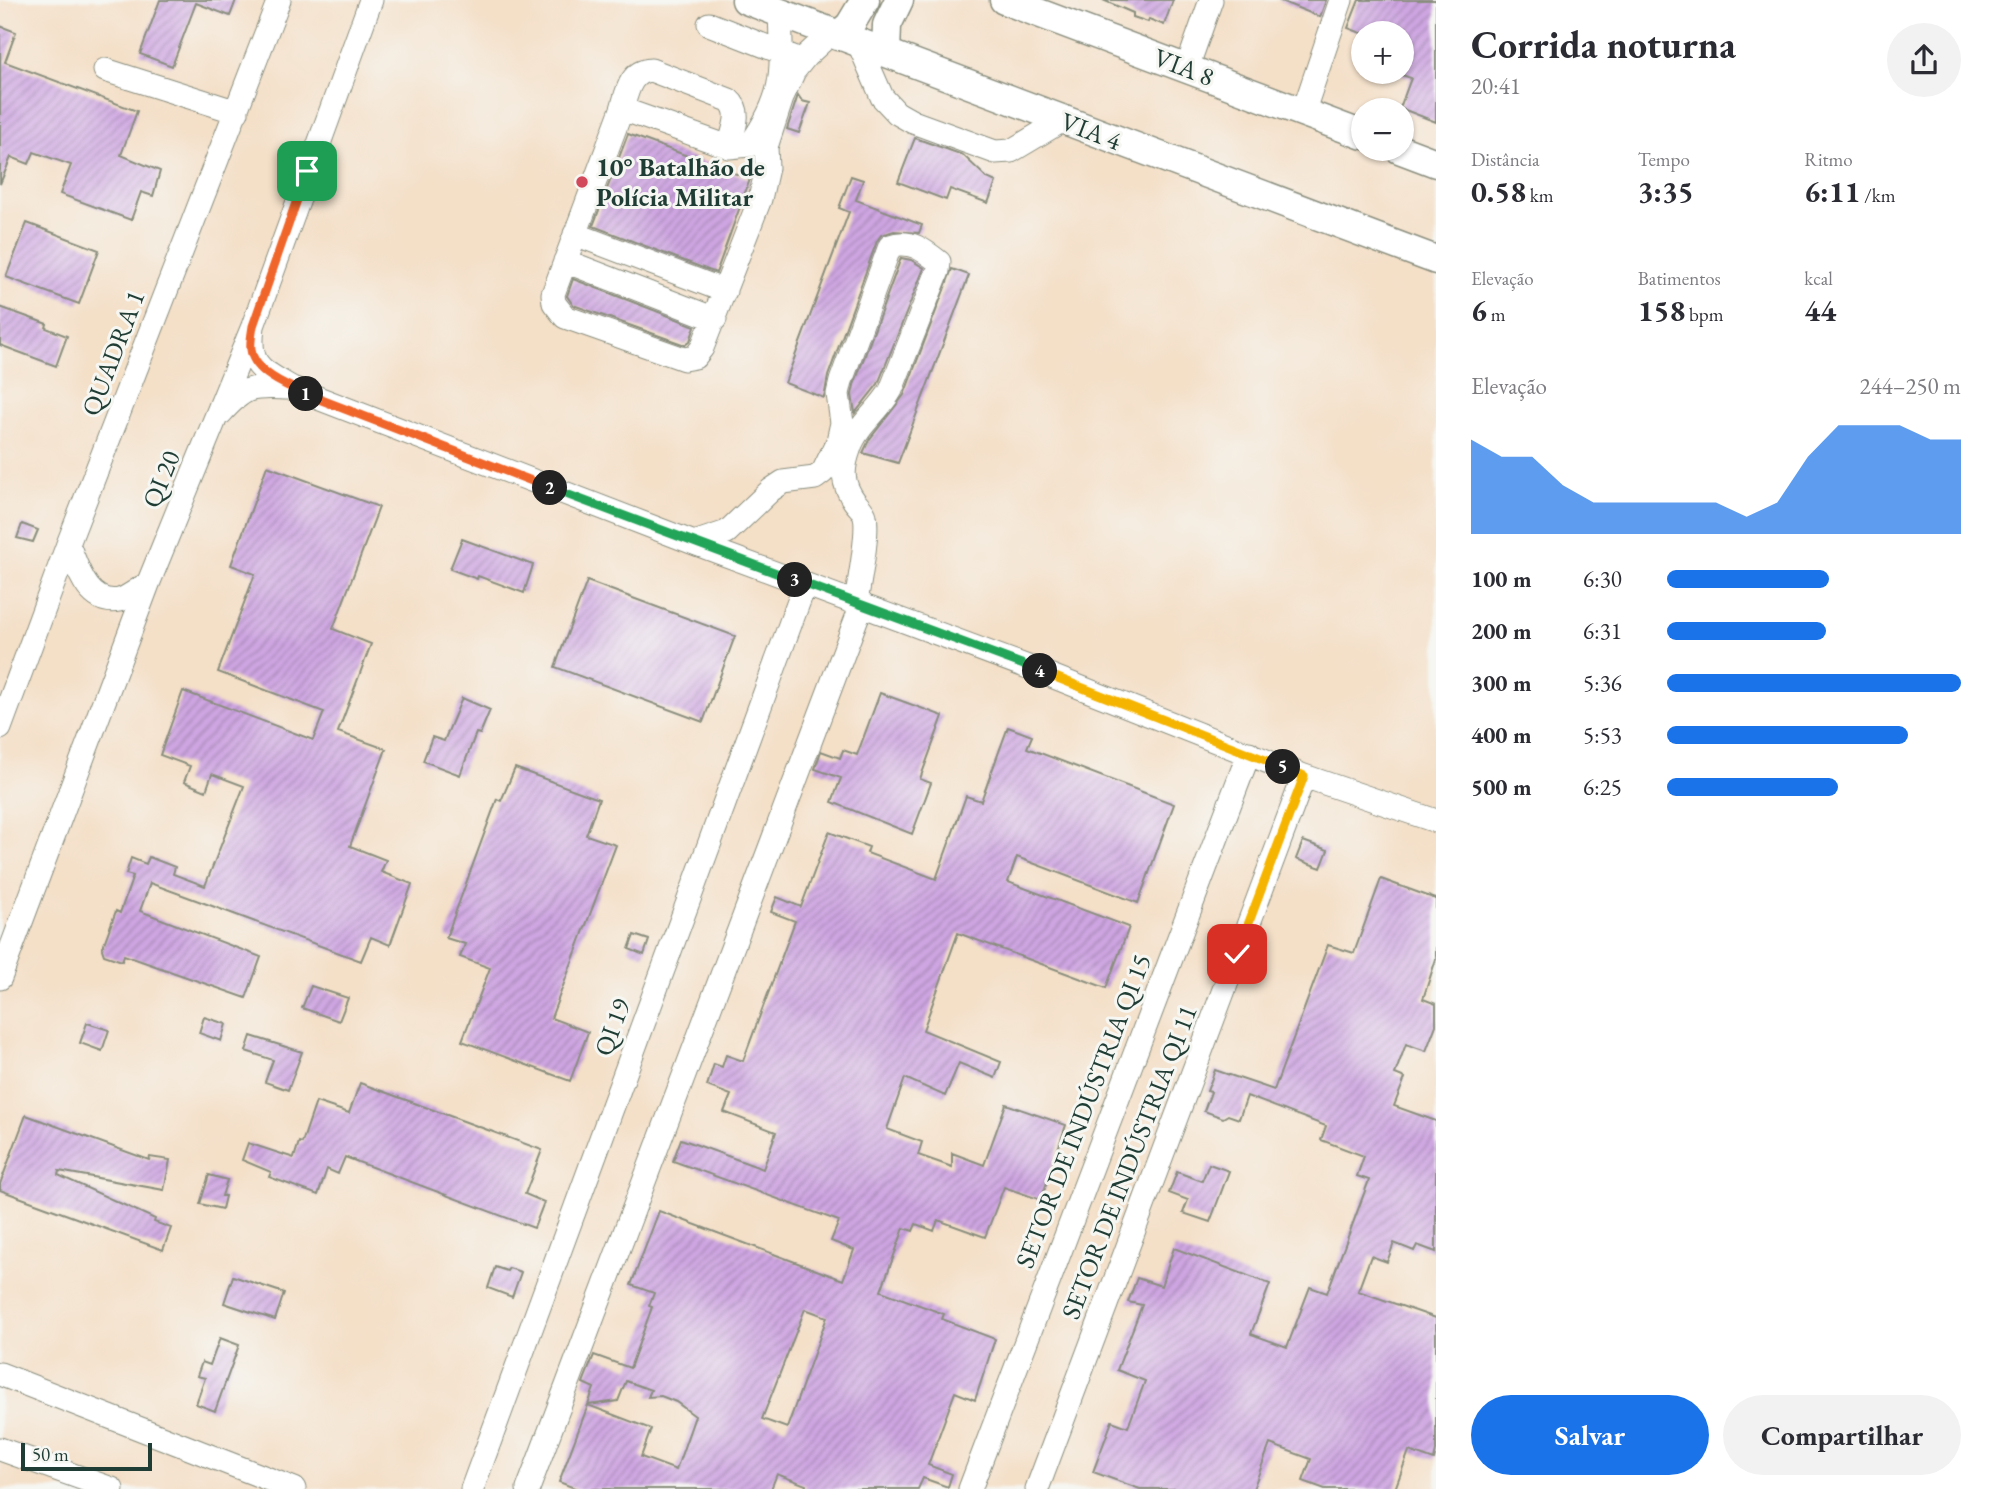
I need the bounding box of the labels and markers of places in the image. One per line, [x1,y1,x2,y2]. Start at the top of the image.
pin [277,141,337,201]
place label: 10° Batalhão de Polícia Militar [596,150,765,214]
marker: 10° Batalhão de Polícia Militar [574,174,590,190]
pin: 1 [288,376,324,412]
pin: 2 [532,470,568,505]
pin: 3 [778,562,812,598]
pin: 4 [1023,654,1058,688]
pin: 5 [1266,750,1300,784]
pin [1207,924,1267,984]

